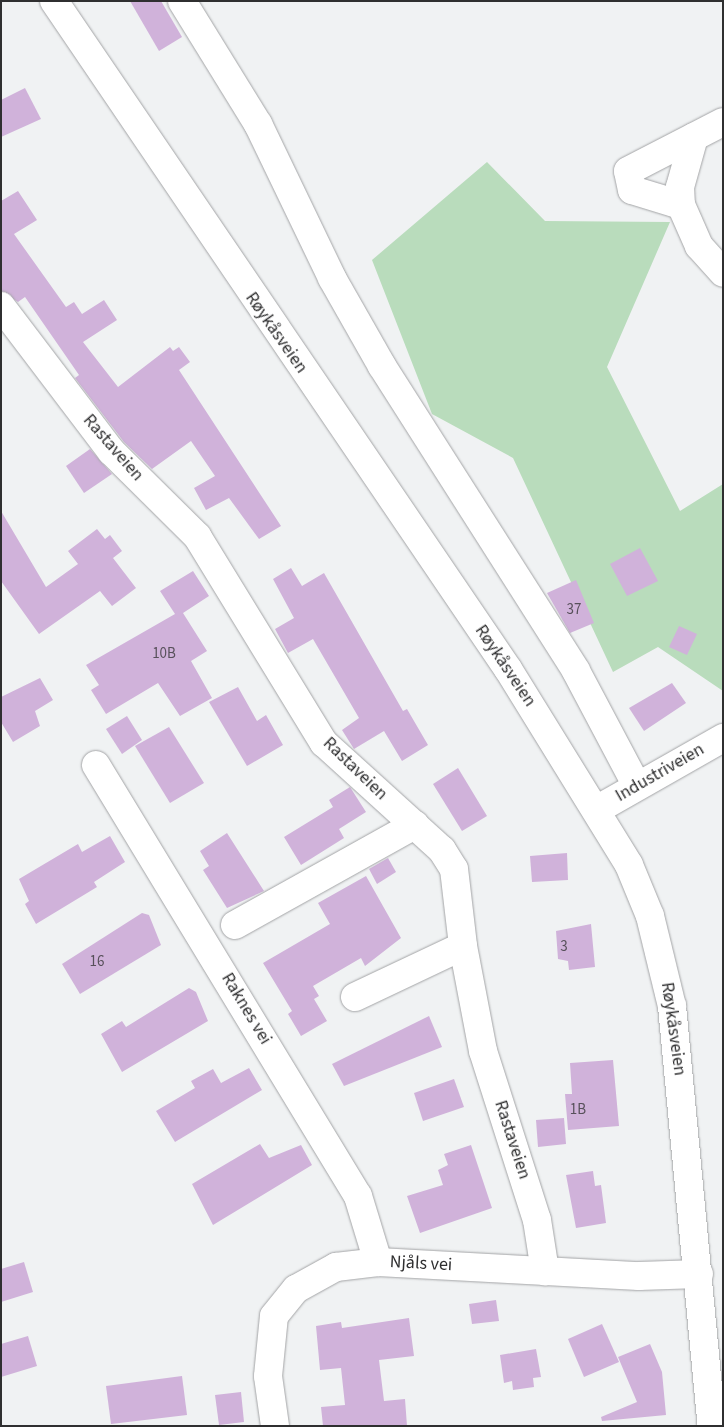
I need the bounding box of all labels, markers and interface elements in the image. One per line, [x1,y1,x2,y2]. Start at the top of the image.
street label: Røykåsveien [240,288,312,378]
street label: Rastaveien [78,410,148,486]
house number: 37 [567,601,581,619]
street label: Røykåsveien [470,621,540,711]
house number: 10B [152,645,176,663]
street label: Rastaveien [318,733,392,805]
street label: Industriveien [612,739,708,807]
house number: 3 [560,938,568,956]
house number: 16 [90,953,104,971]
street label: Raknes vei [216,969,276,1049]
street label: Røykåsveien [656,981,690,1077]
street label: Rastaveien [489,1098,535,1182]
house number: 1B [570,1101,586,1119]
street label: Njåls vei [389,1252,453,1276]

